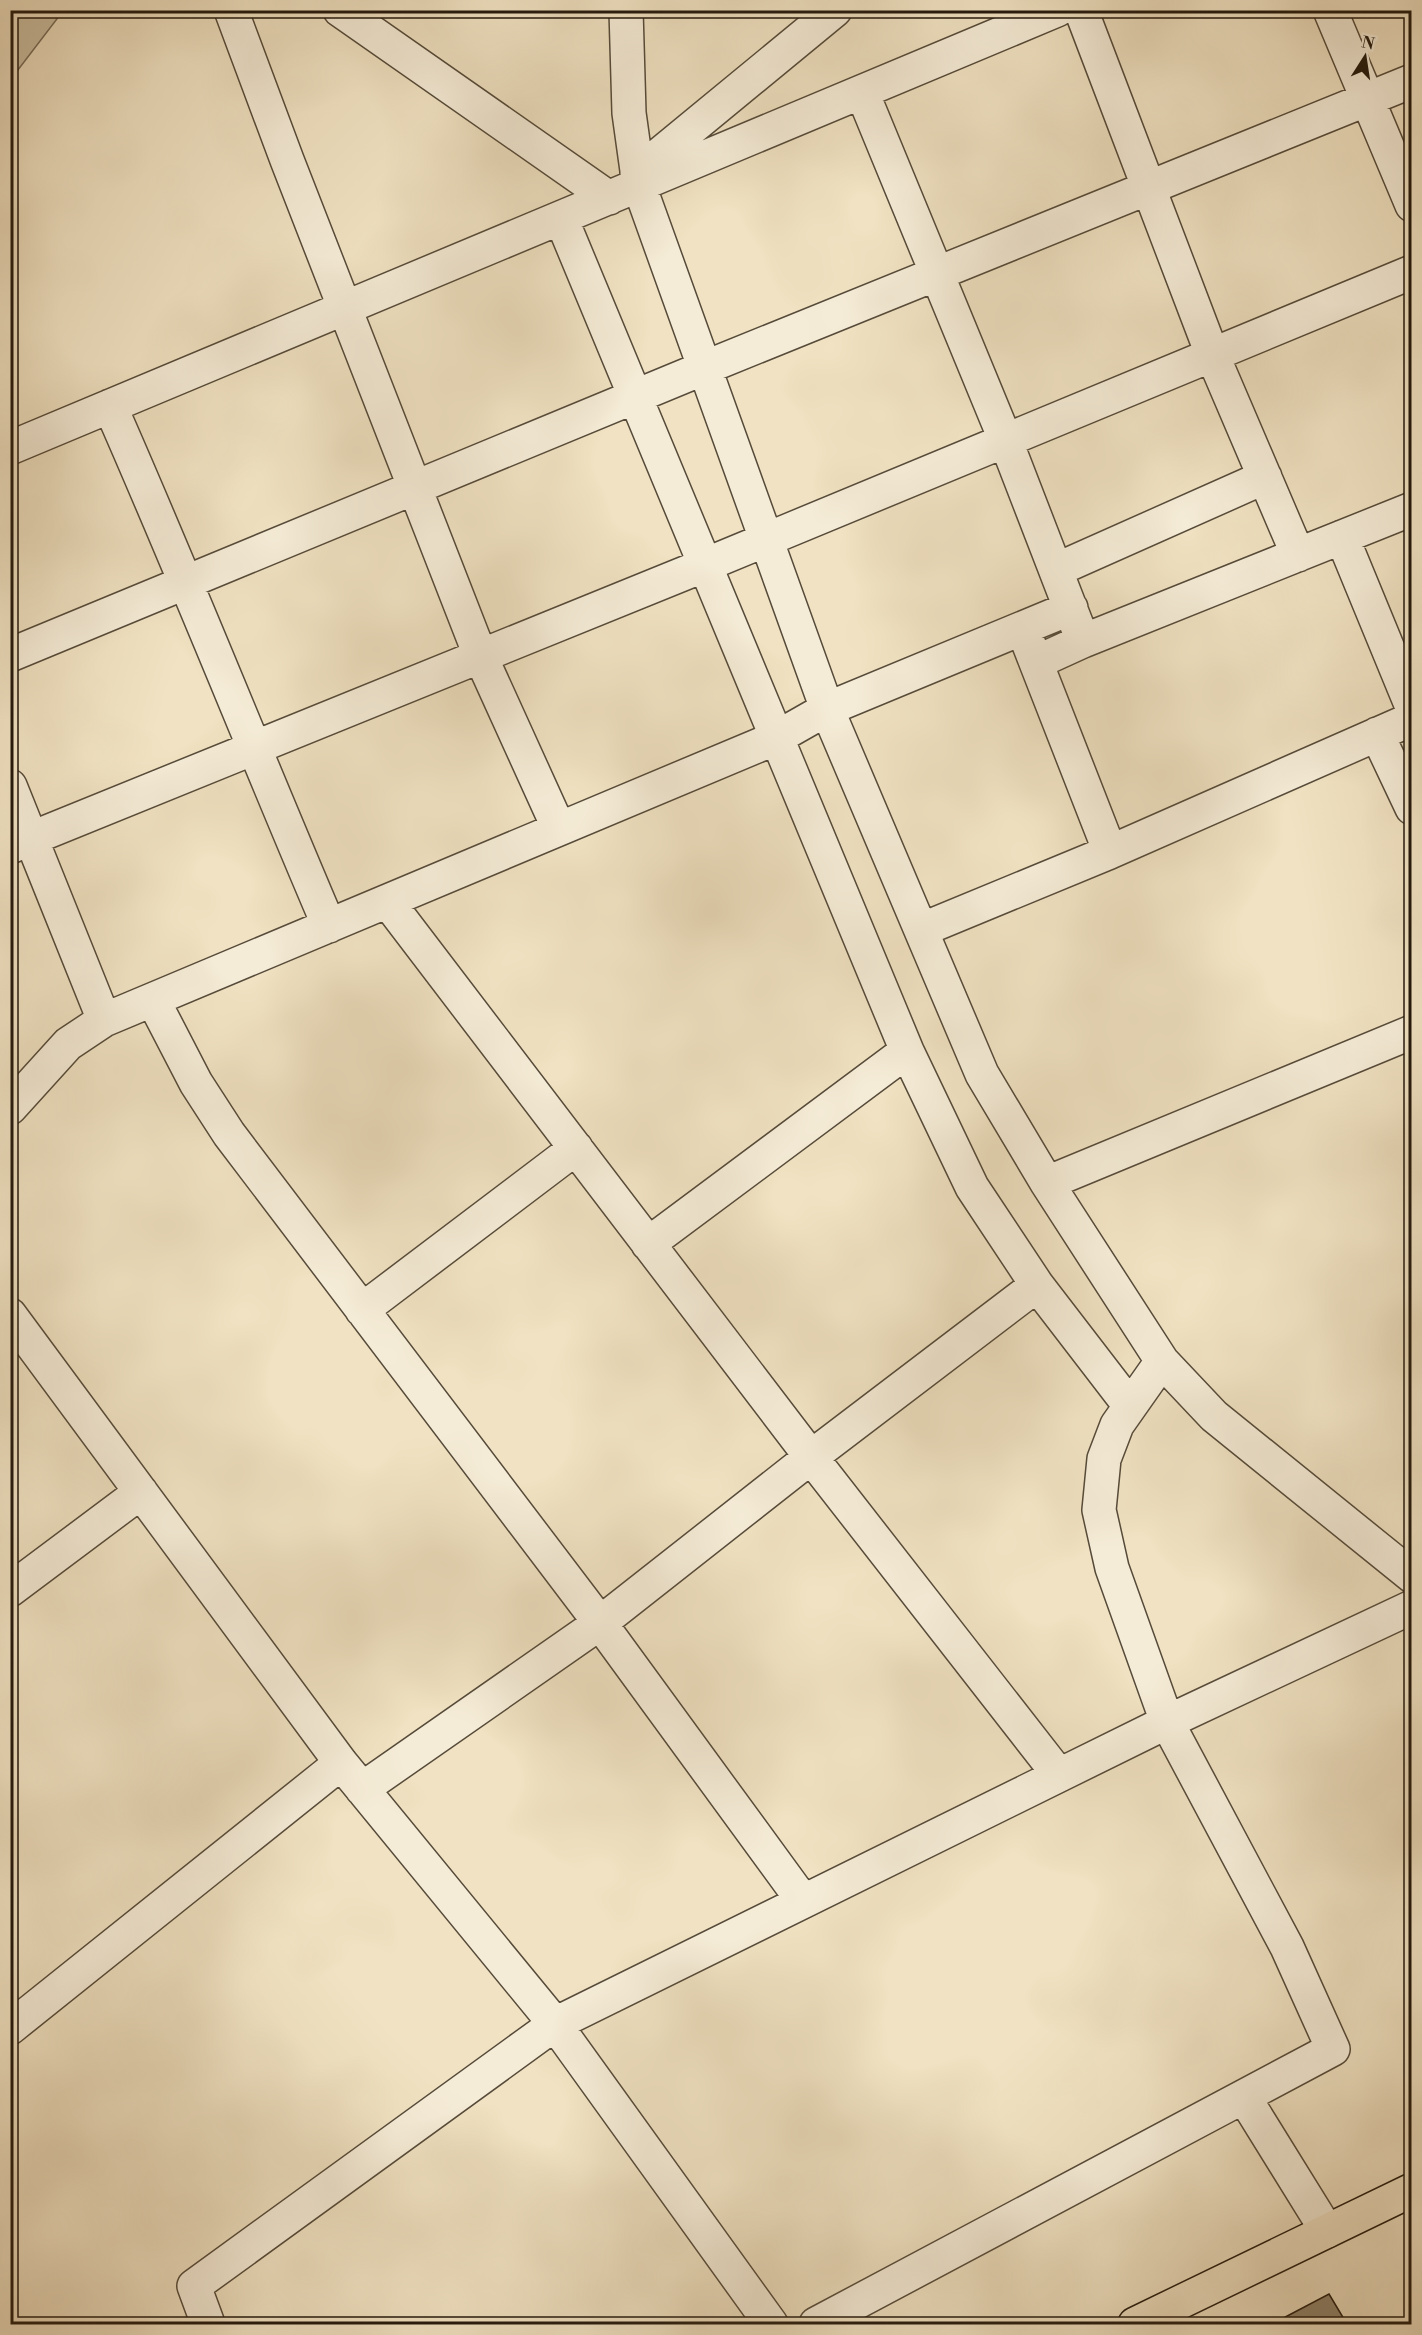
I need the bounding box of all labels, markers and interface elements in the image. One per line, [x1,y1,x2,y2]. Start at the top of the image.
north arrow [1335,27,1395,87]
text: N [1360,32,1377,54]

